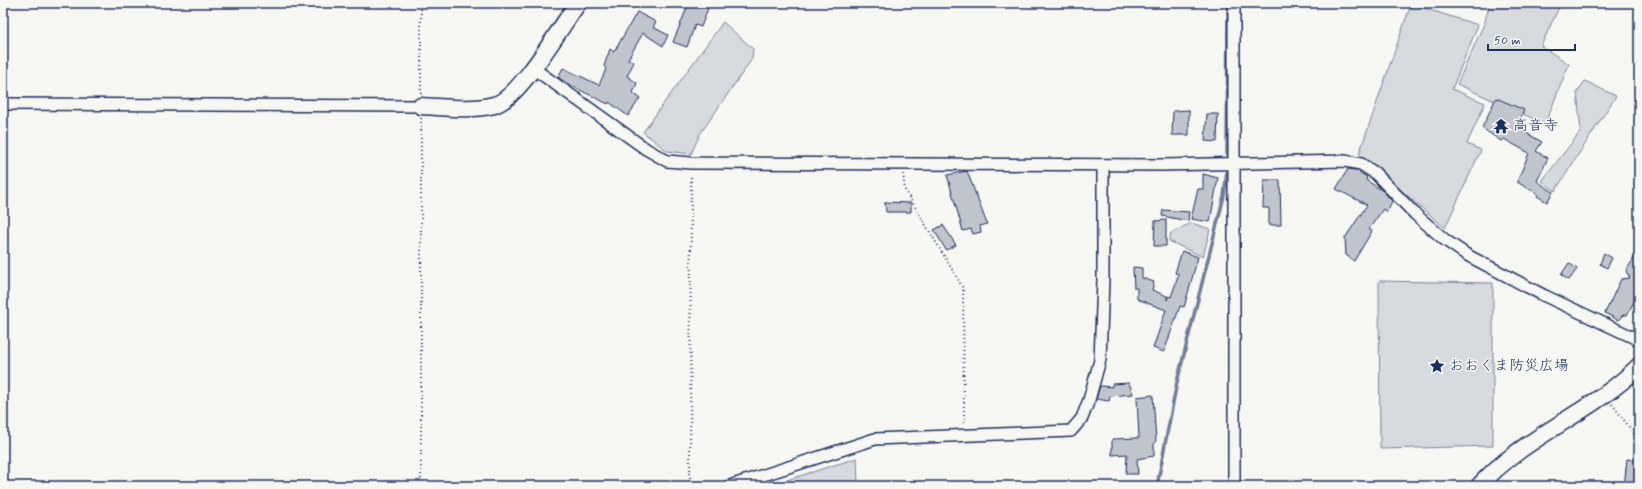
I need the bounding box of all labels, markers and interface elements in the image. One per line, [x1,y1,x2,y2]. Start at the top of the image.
scale bar [1488,26,1575,52]
text: 50 m [1494,33,1521,49]
place label: 高音寺 [1513,116,1558,136]
temple icon: 高音寺 [1492,117,1510,135]
place label: おおくま防災広場 [1449,356,1569,376]
place icon: おおくま防災広場 [1428,357,1446,375]

